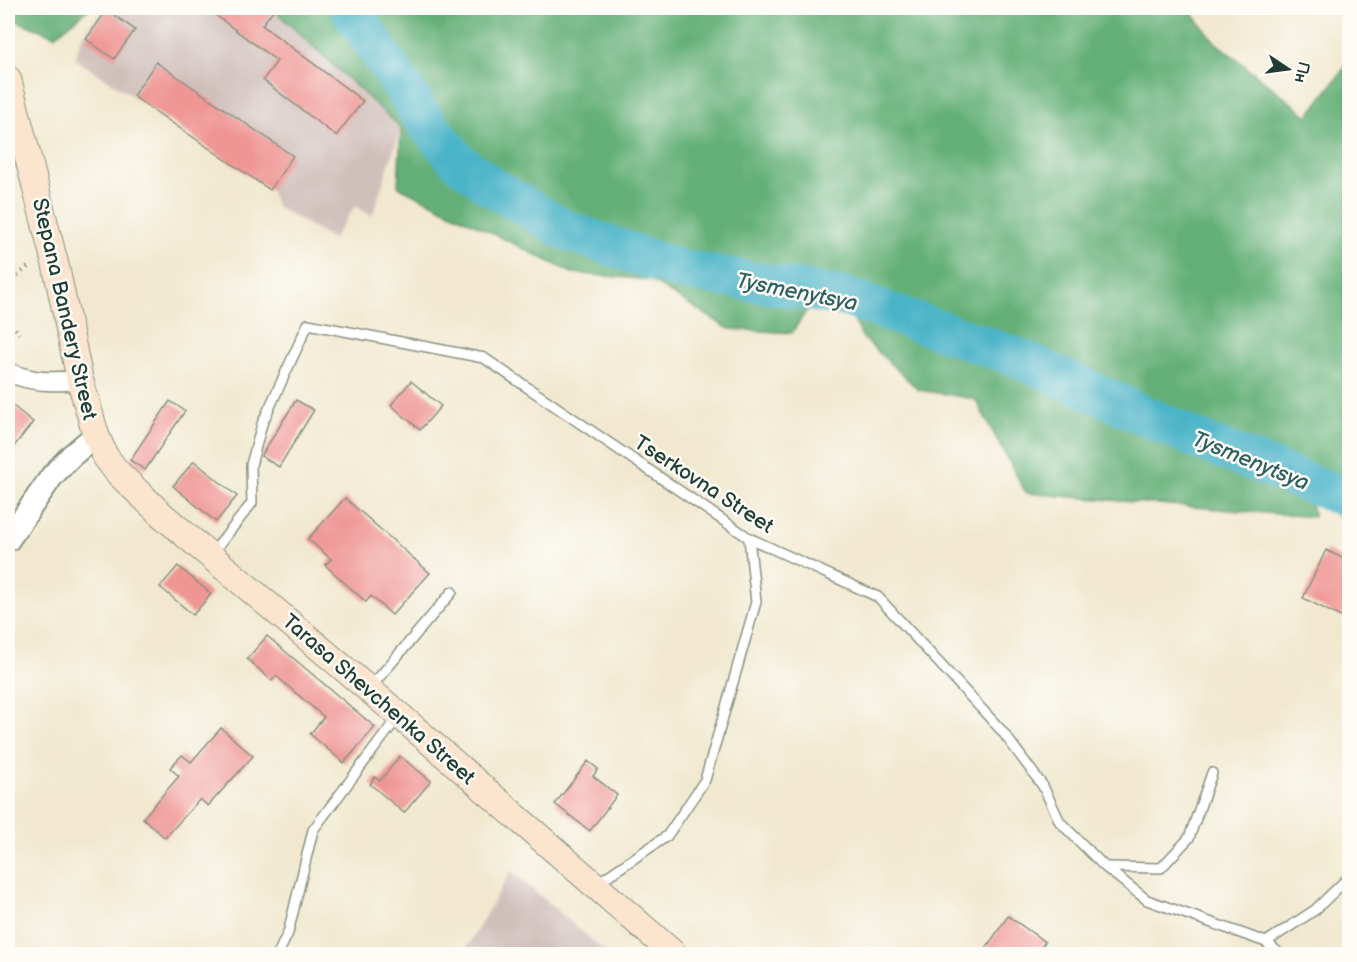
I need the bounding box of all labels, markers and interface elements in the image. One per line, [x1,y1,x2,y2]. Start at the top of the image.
north arrow [1258,39,1318,99]
text: Пн [1289,60,1313,85]
street label: Stepana Bandery Street [27,196,102,423]
water label: Tysmenytsya [734,267,860,317]
water label: Tysmenytsya [1188,426,1313,497]
street label: Tserkovna Street [629,430,779,539]
street label: Tarasa Shevchenka Street [277,609,481,790]

